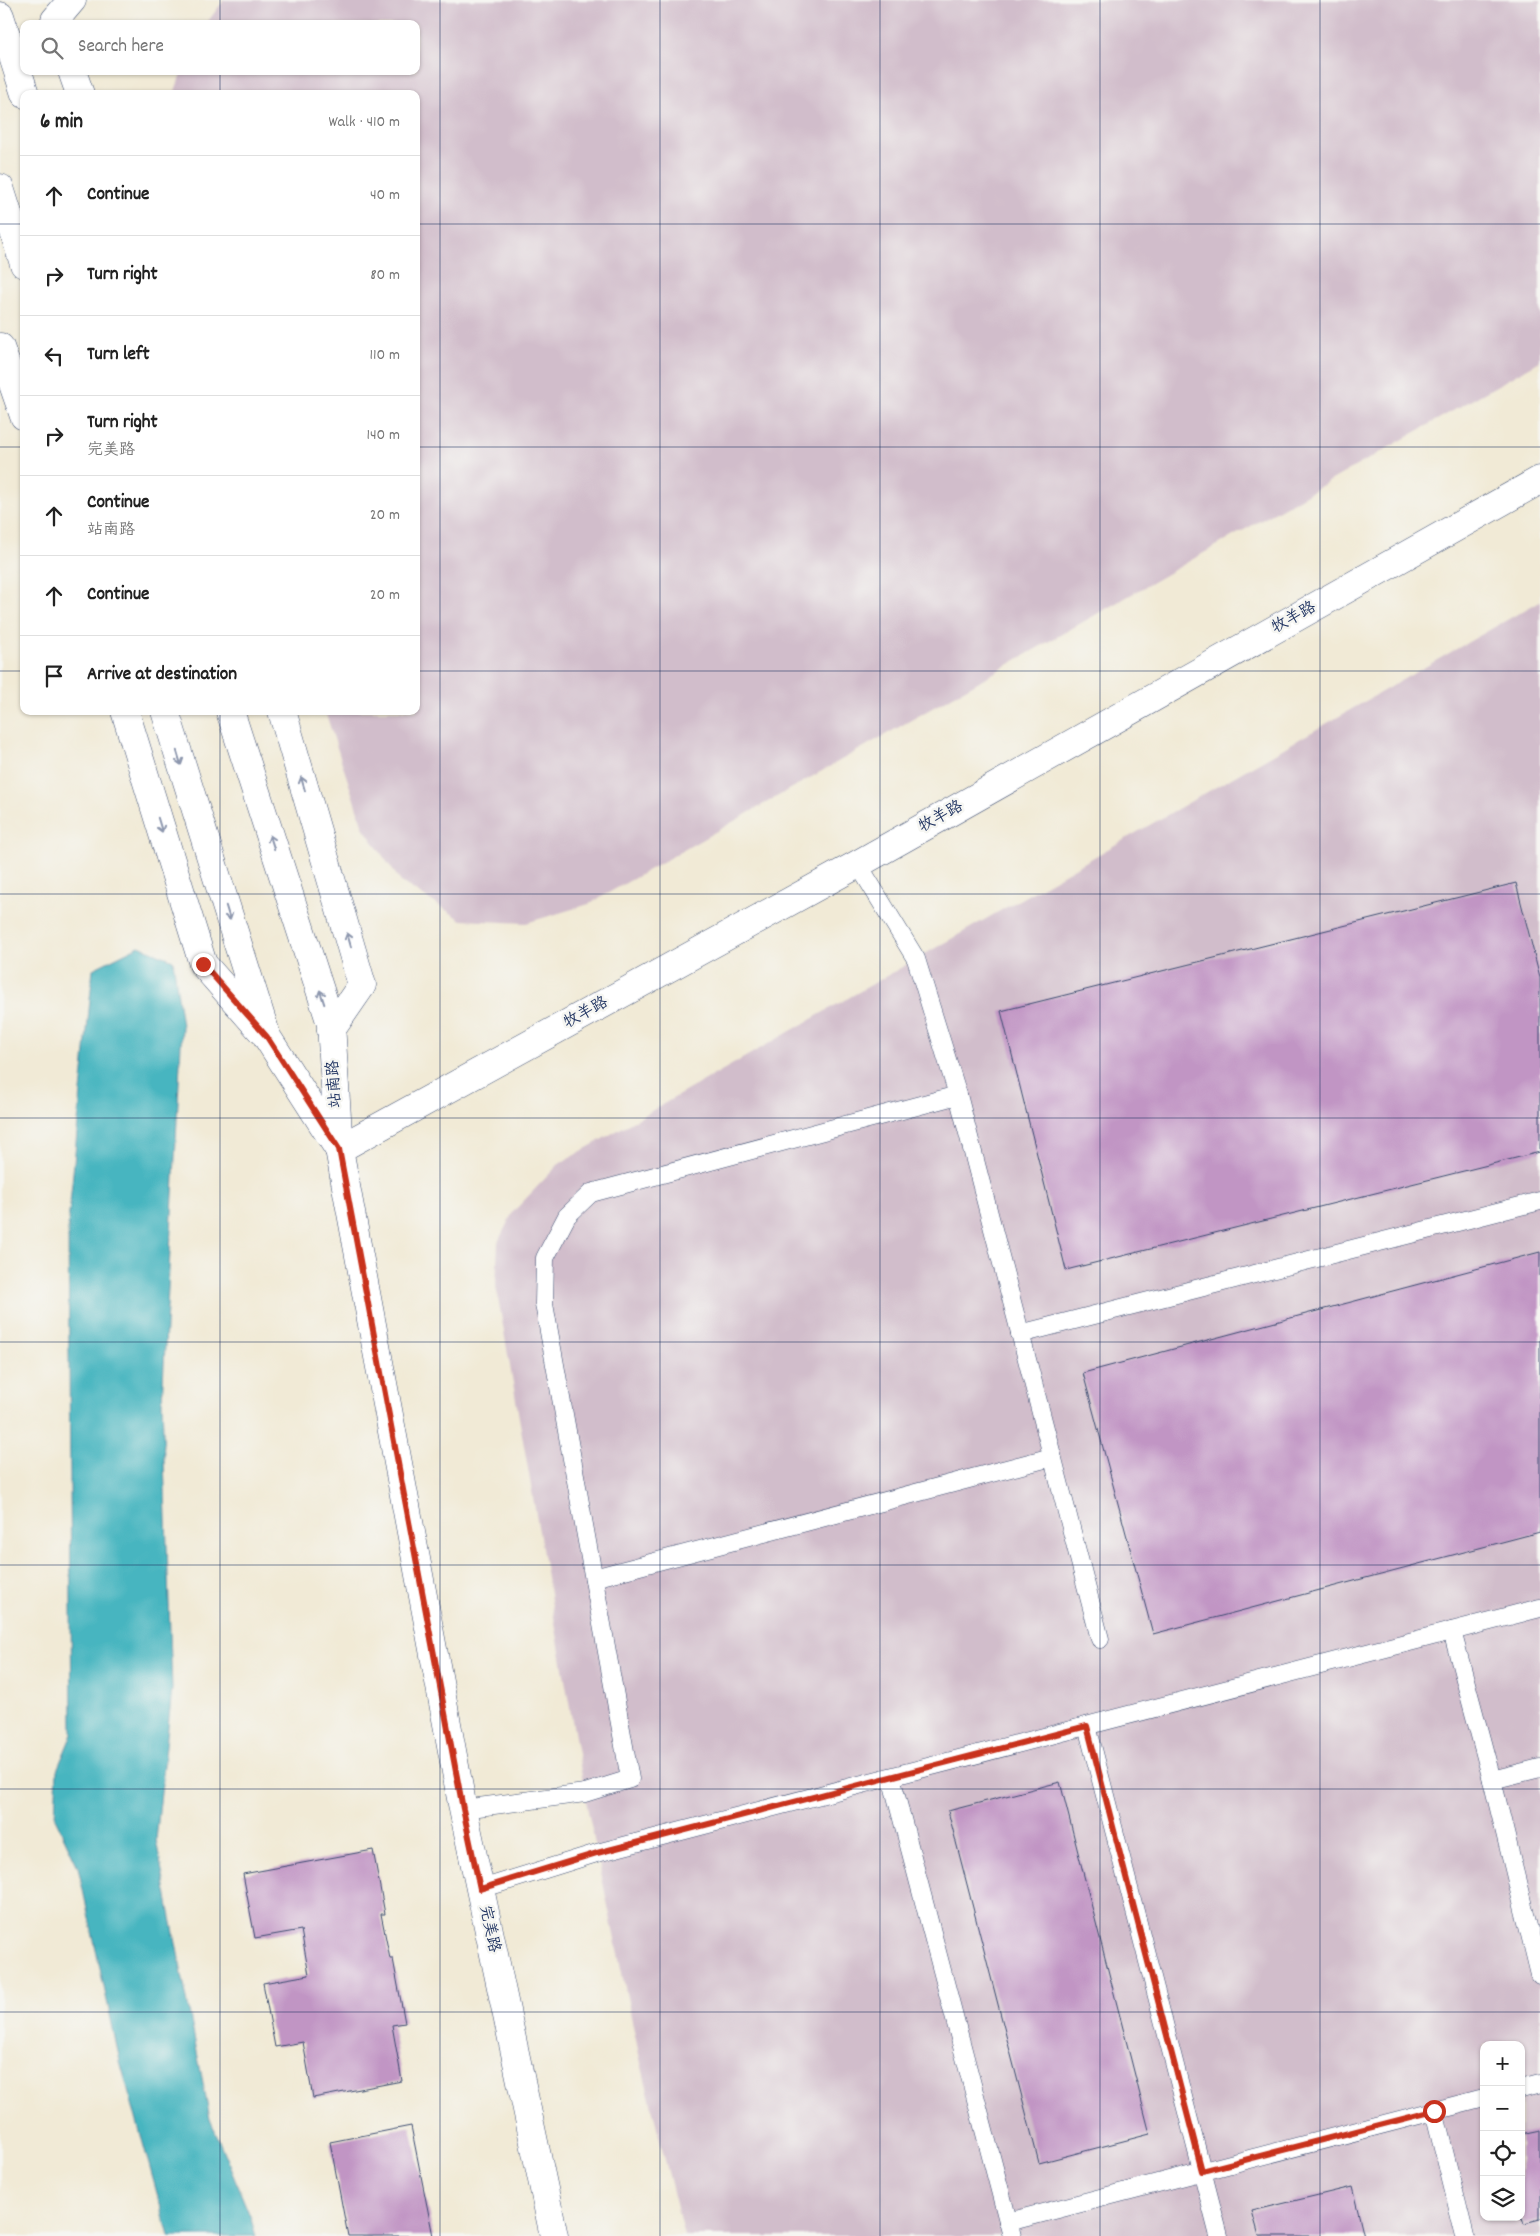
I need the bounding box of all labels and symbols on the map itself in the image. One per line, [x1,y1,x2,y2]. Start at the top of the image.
street label: 牧羊路 [1267,596,1321,640]
one-way arrow [175,749,185,765]
one-way arrow [298,776,308,792]
street label: 牧羊路 [914,795,968,839]
one-way arrow [155,816,165,832]
one-way arrow [267,835,276,850]
one-way arrow [224,904,233,920]
one-way arrow [343,932,353,948]
route end [192,953,215,976]
one-way arrow [317,989,326,1005]
street label: 牧羊路 [559,991,613,1035]
street label: 站南路 [322,1059,348,1109]
street label: 完美路 [473,1903,505,1955]
route start [1423,2100,1446,2123]

